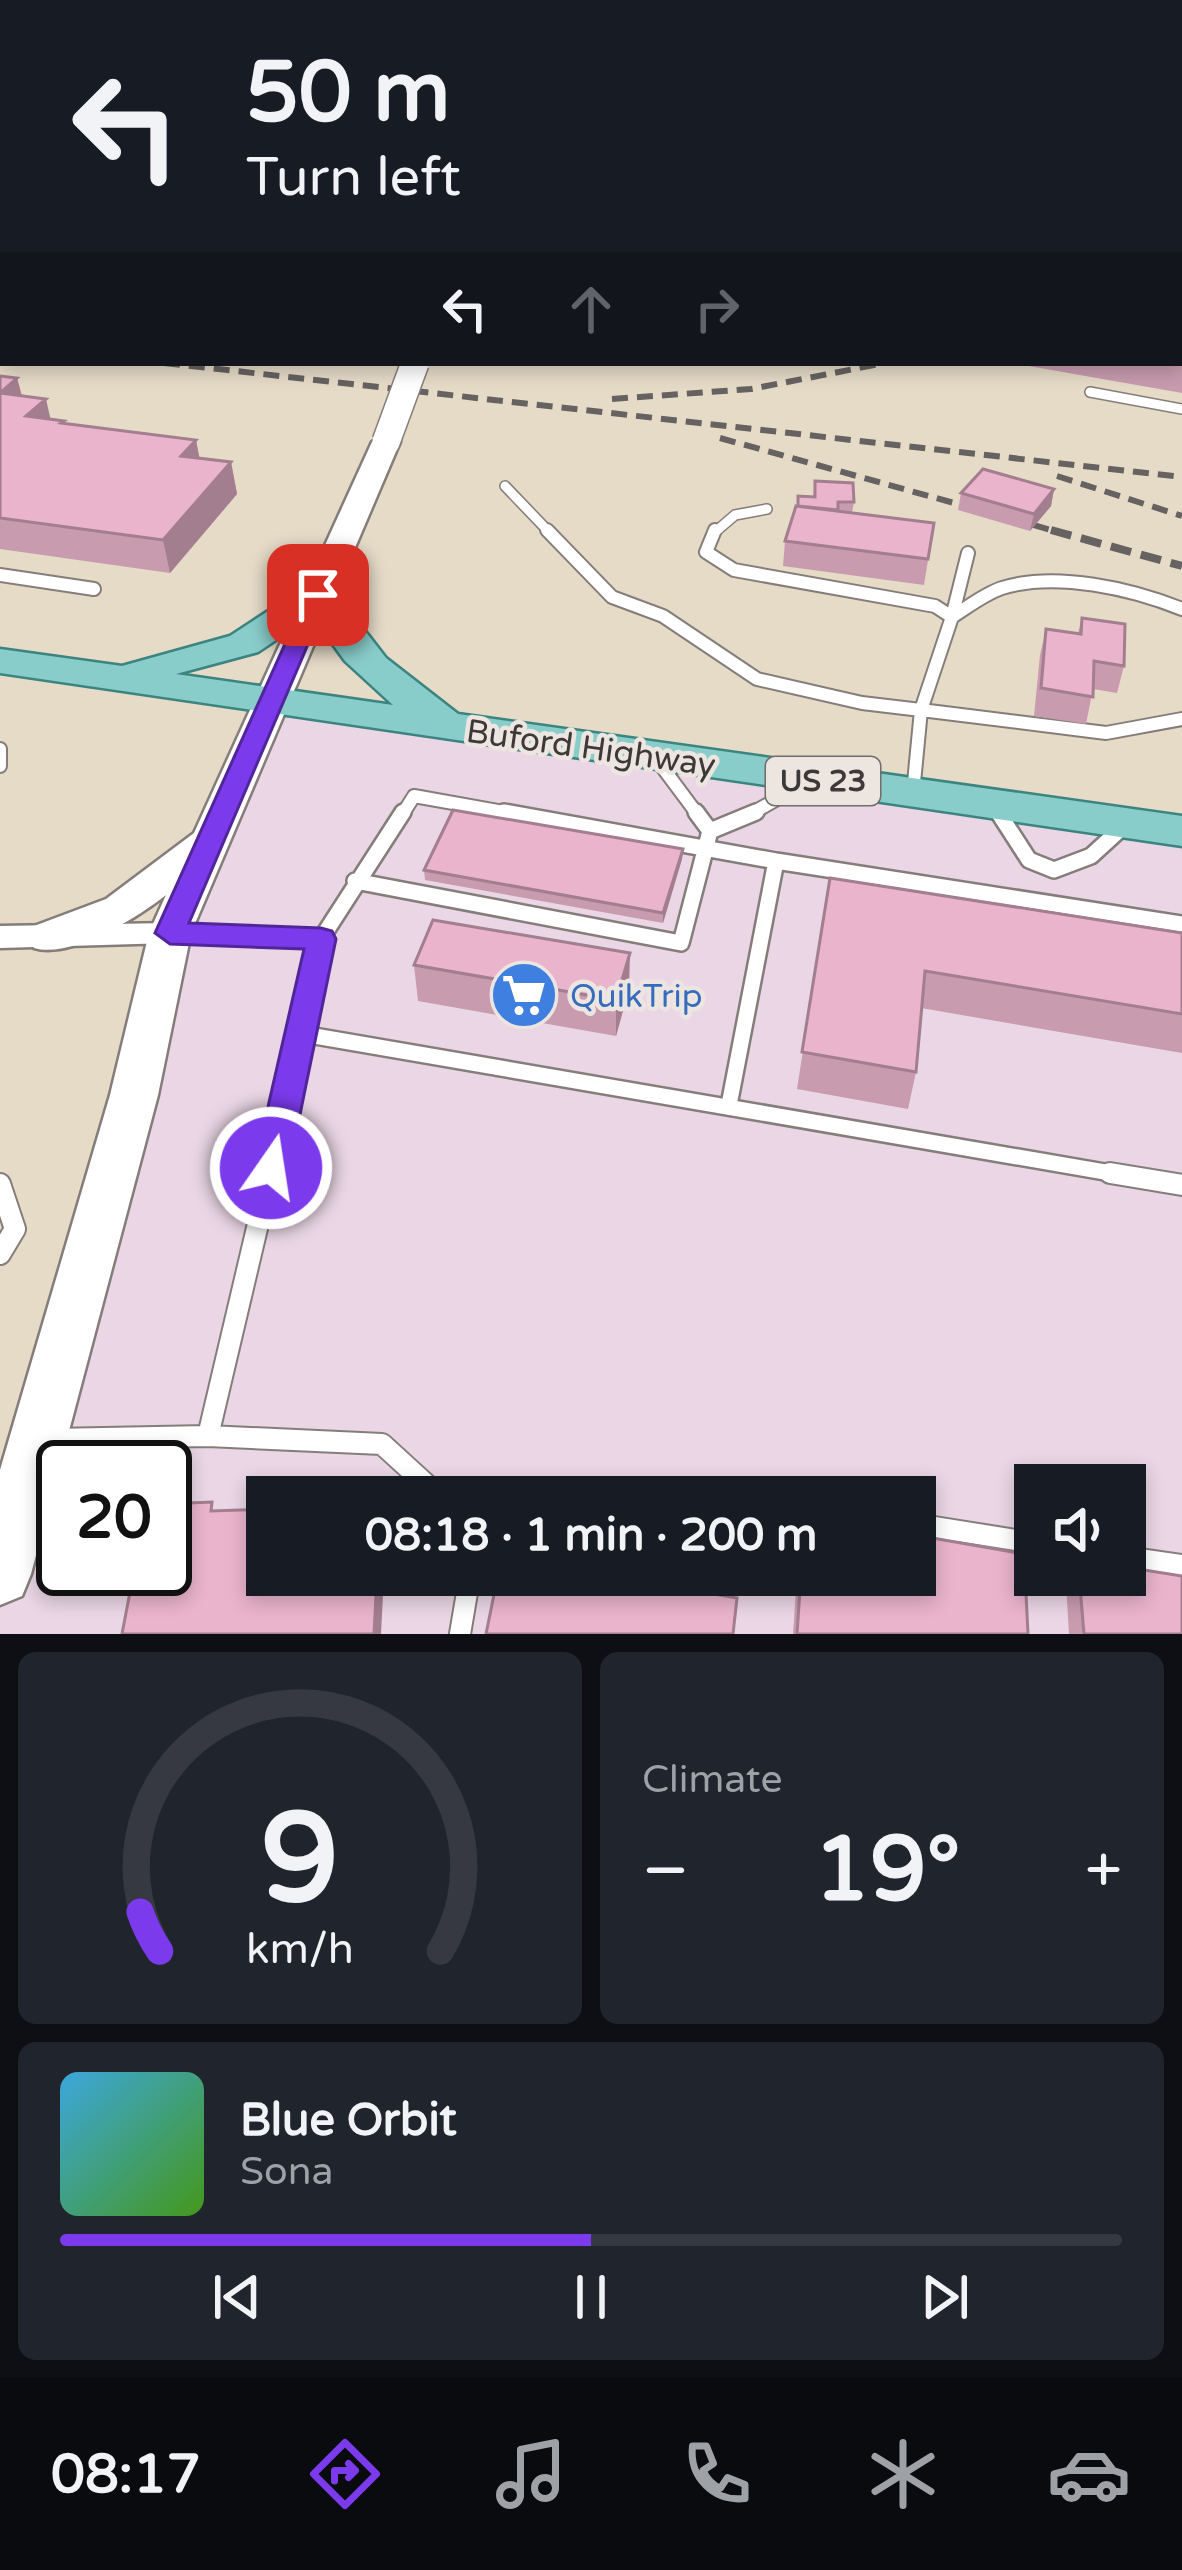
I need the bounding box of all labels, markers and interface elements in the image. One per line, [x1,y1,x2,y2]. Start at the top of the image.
text: 50 m [246,43,450,144]
icon: left [48,48,204,204]
text: Turn left [246,145,461,210]
icon: left [432,276,498,342]
icon: ahead [558,276,624,342]
icon: right [684,276,750,342]
pin [267,544,369,646]
icon: arrive [285,562,351,628]
street label: Buford Highway [464,712,718,785]
road number: US 23 [766,757,880,805]
supermarket icon: QuikTrip [489,960,559,1030]
place label: QuikTrip [570,977,703,1016]
position arrow [208,1105,334,1231]
speed limit sign: 20 [36,1440,192,1596]
map controls [1014,1464,1146,1596]
button: sound [1014,1464,1146,1596]
text: 08:18 · 1 min · 200 m [365,1509,817,1563]
text: Climate [642,1756,782,1803]
text: 9 [261,1785,339,1936]
text: 19° [813,1816,960,1925]
text: − [642,1831,689,1911]
text: + [1085,1831,1122,1911]
text: km/h [246,1924,354,1975]
text: Blue Orbit [240,2094,457,2148]
text: Sona [240,2148,333,2195]
icon: previous [204,2264,270,2330]
icon: pause [558,2264,624,2330]
icon: next [912,2264,978,2330]
icon: directions [303,2432,387,2516]
icon: music [489,2432,573,2516]
icon: phone [675,2432,759,2516]
icon: climate [861,2432,945,2516]
icon: car [1047,2432,1131,2516]
text: 08:17 [51,2442,201,2507]

